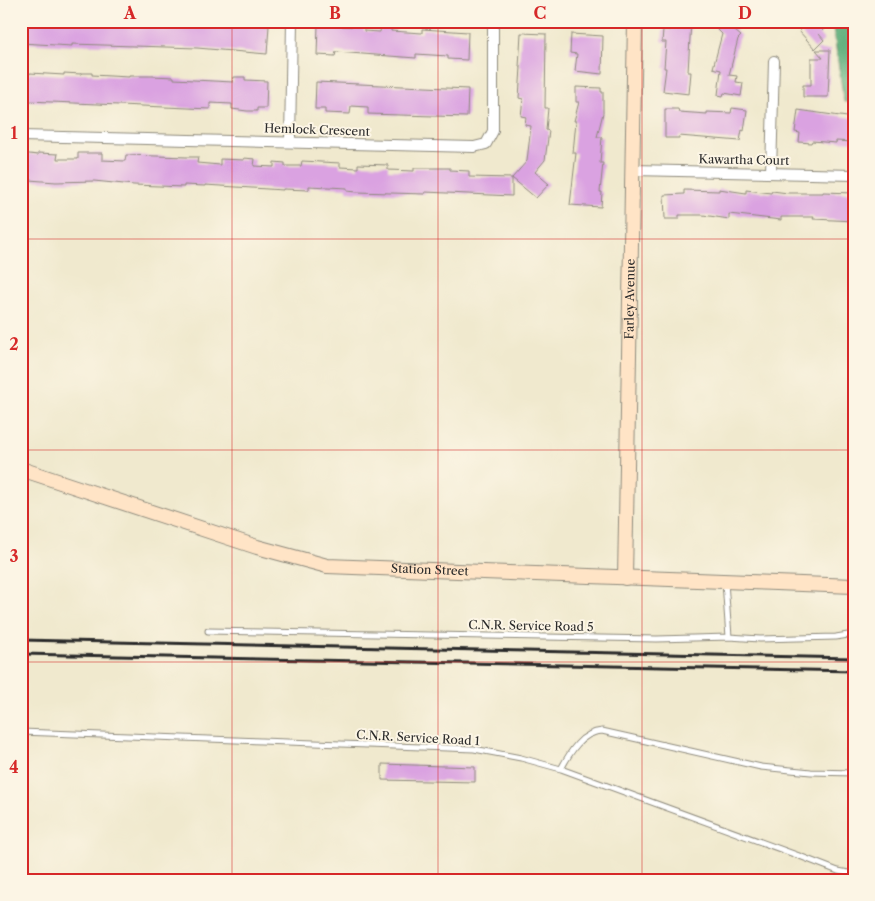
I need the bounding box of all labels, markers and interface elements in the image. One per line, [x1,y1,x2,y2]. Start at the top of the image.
text: A [123,3,137,23]
text: B [329,3,341,23]
text: C [534,3,546,23]
text: D [738,3,752,23]
street label: Hemlock Crescent [264,120,371,139]
text: 1 [10,123,18,143]
street label: Kawartha Court [699,151,790,168]
street label: Farley Avenue [621,258,638,339]
text: 2 [9,334,19,354]
text: 3 [9,546,19,566]
street label: Station Street [391,560,470,578]
street label: C.N.R. Service Road 5 [468,617,594,634]
street label: C.N.R. Service Road 1 [356,727,480,748]
text: 4 [9,757,19,777]

